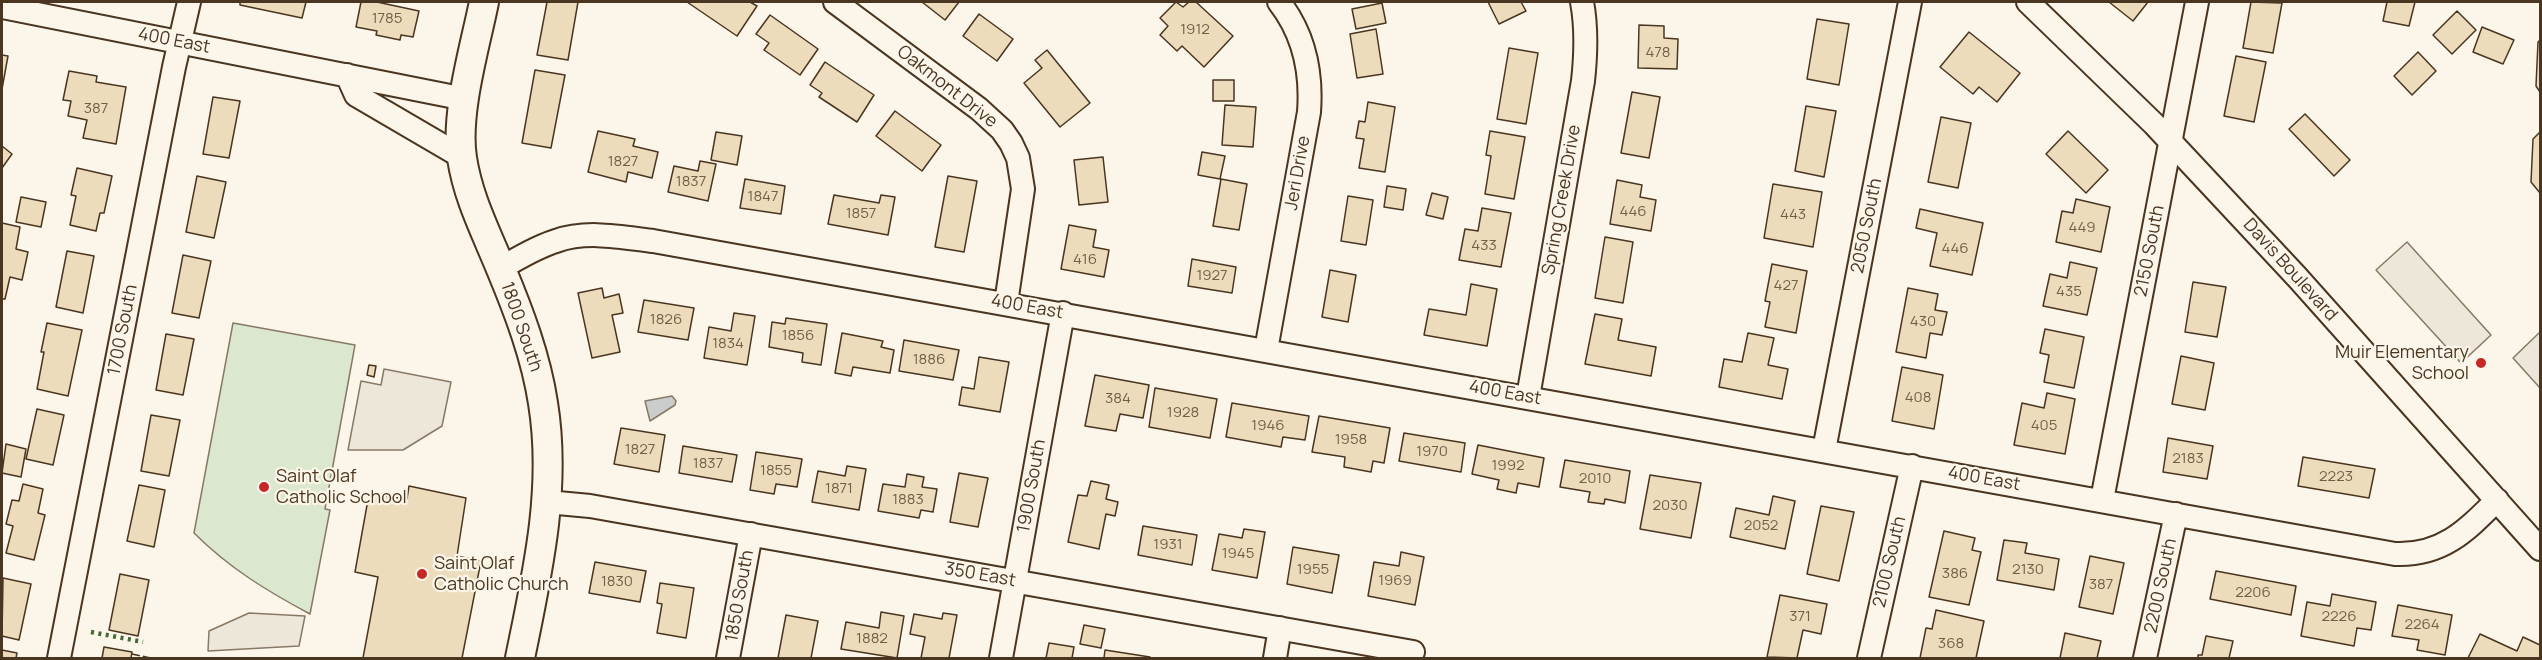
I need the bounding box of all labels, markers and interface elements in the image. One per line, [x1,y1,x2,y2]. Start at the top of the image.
house number: 1785 [372,10,402,28]
house number: 1912 [1180,21,1210,39]
street label: 400 East [136,23,212,59]
street label: Oakmont Drive [893,41,1001,133]
house number: 478 [1645,44,1671,62]
house number: 387 [84,100,108,118]
street label: Spring Creek Drive [1538,123,1586,277]
street label: Jeri Drive [1281,134,1315,212]
house number: 1827 [608,153,638,171]
house number: 1837 [676,173,706,191]
street label: 2050 South [1847,177,1887,275]
house number: 1847 [748,188,778,206]
house number: 446 [1619,203,1647,221]
street label: 2150 South [2131,203,2169,299]
house number: 1857 [846,205,876,223]
house number: 443 [1780,206,1806,224]
street label: Davis Boulevard [2238,214,2342,326]
house number: 449 [2069,219,2095,237]
house number: 433 [1471,237,1497,255]
house number: 446 [1941,240,1969,258]
house number: 416 [1073,251,1097,269]
house number: 1927 [1196,267,1228,285]
house number: 427 [1774,277,1798,295]
street label: 1800 South [496,279,546,375]
street label: 1700 South [104,283,142,377]
house number: 435 [2056,283,2082,301]
street label: 400 East [989,290,1065,324]
house number: 1826 [650,311,682,329]
house number: 430 [1910,313,1936,331]
house number: 1856 [782,327,814,345]
house number: 1834 [712,335,744,353]
place label: Muir Elementary School [2335,342,2469,385]
house number: 1886 [913,351,945,369]
marker: Muir Elementary School [2474,356,2488,370]
street label: 400 East [1467,376,1543,410]
house number: 408 [1905,389,1931,407]
house number: 384 [1105,390,1131,408]
house number: 1928 [1167,404,1199,422]
house number: 1946 [1251,417,1285,435]
house number: 405 [2031,417,2057,435]
house number: 1958 [1335,431,1367,449]
street label: 1900 South [1013,438,1051,534]
house number: 1827 [625,441,655,459]
house number: 1970 [1416,443,1448,461]
house number: 2183 [2172,450,2204,468]
house number: 1837 [693,455,723,473]
house number: 1992 [1491,457,1525,475]
house number: 1855 [760,462,792,480]
street label: 400 East [1946,462,2022,496]
place label: Saint Olaf Catholic School [276,466,407,508]
house number: 2223 [2319,468,2353,486]
house number: 2010 [1579,470,1611,488]
marker: Saint Olaf Catholic School [257,480,271,494]
house number: 1871 [825,480,853,498]
house number: 1883 [892,491,924,509]
house number: 2030 [1652,497,1688,515]
street label: 2100 South [1869,514,1911,610]
house number: 2052 [1744,517,1778,535]
house number: 1931 [1153,536,1183,554]
street label: 2200 South [2140,537,2182,635]
house number: 1945 [1222,545,1254,563]
street label: 1850 South [721,548,759,644]
place label: Saint Olaf Catholic Church [434,553,569,596]
street label: 350 East [943,558,1017,592]
house number: 1955 [1297,561,1329,579]
house number: 2130 [2012,561,2044,579]
house number: 386 [1942,565,1968,583]
marker: Saint Olaf Catholic Church [415,567,429,581]
house number: 1969 [1378,572,1412,590]
house number: 1830 [601,573,633,591]
house number: 387 [2089,576,2113,594]
house number: 2206 [2235,584,2271,602]
house number: 371 [1789,608,1811,626]
house number: 2226 [2322,608,2356,626]
house number: 2264 [2404,616,2440,634]
house number: 1882 [856,630,888,648]
house number: 368 [1938,635,1964,653]

